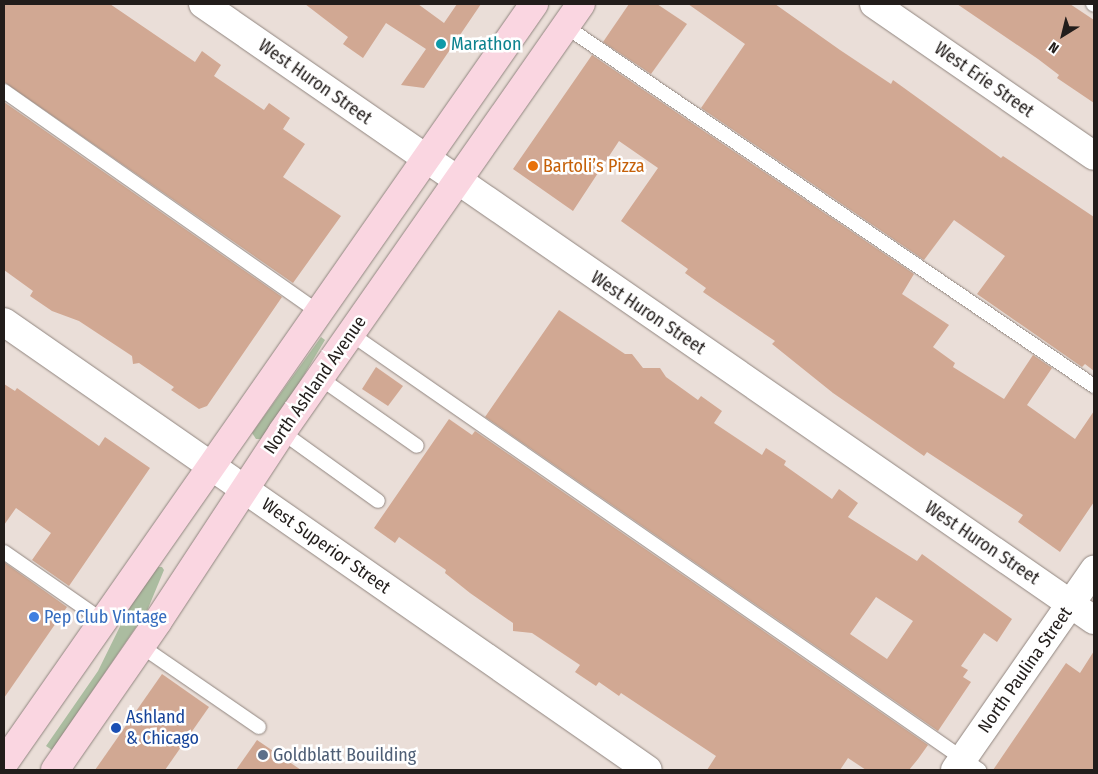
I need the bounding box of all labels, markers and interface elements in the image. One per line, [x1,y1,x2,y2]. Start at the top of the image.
north arrow [1038,10,1088,60]
place label: Marathon [451,33,521,55]
street label: West Huron Street [254,35,376,129]
marker: Marathon [435,38,447,50]
street label: West Erie Street [930,38,1038,122]
text: N [1046,38,1062,57]
place label: Bartoli’s Pizza [543,155,645,177]
marker: Bartoli’s Pizza [527,160,539,172]
street label: West Huron Street [587,267,709,359]
street label: North Ashland Avenue [259,312,371,458]
street label: West Superior Street [258,494,394,598]
street label: West Huron Street [921,497,1043,589]
street label: North Paulina Street [973,603,1077,737]
place label: Pep Club Vintage [44,606,167,628]
marker: Pep Club Vintage [28,611,40,623]
place label: Ashland & Chicago [126,707,199,750]
marker: Ashland & Chicago [110,722,122,734]
place label: Goldblatt Bouilding [273,744,416,766]
marker: Goldblatt Bouilding [257,749,269,761]

